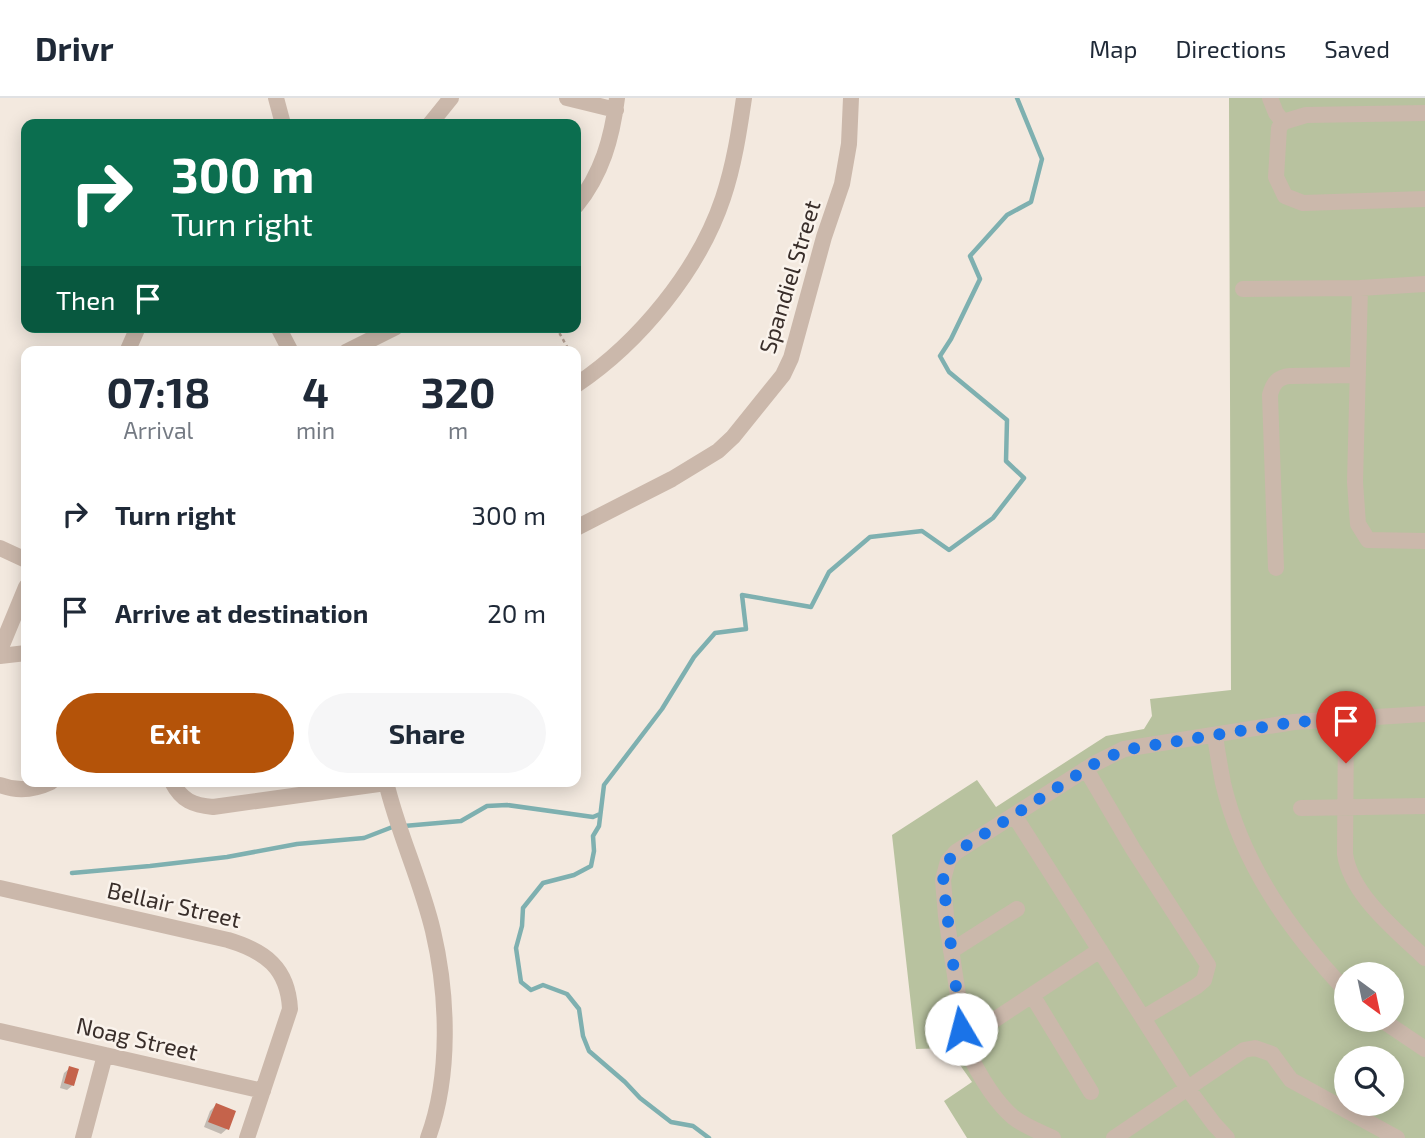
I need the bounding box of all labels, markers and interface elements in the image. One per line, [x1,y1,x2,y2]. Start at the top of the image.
text: Drivr [35,28,114,68]
text: Map [1089,34,1137,63]
text: Directions [1175,34,1286,63]
text: Saved [1324,34,1390,63]
text: 300 m [171,144,314,203]
icon: right [56,147,147,238]
street label: Spandiel Street [752,196,826,357]
text: Turn right [171,204,313,242]
icon: arrive [129,280,167,318]
text: Then [56,284,115,315]
text: 07:18 [107,366,210,416]
text: 4 [302,366,329,416]
text: 320 [421,366,495,416]
text: Arrival [123,416,193,444]
text: min [296,416,335,444]
text: m [448,416,468,444]
icon: right [56,495,94,533]
text: Turn right [115,499,236,530]
text: 300 m [472,499,546,530]
icon: arrive [56,593,94,631]
text: Arrive at destination [115,597,368,628]
text: 20 m [487,597,546,628]
pin [1316,691,1376,763]
button: Exit [56,693,294,773]
button: Share [308,693,546,773]
icon: arrive [1327,702,1365,740]
street label: Bellair Street [105,875,244,933]
north arrow [1334,962,1404,1032]
map controls [1334,962,1404,1116]
position arrow [924,992,998,1066]
street label: Noag Street [74,1010,201,1066]
button: search [1334,1046,1404,1116]

